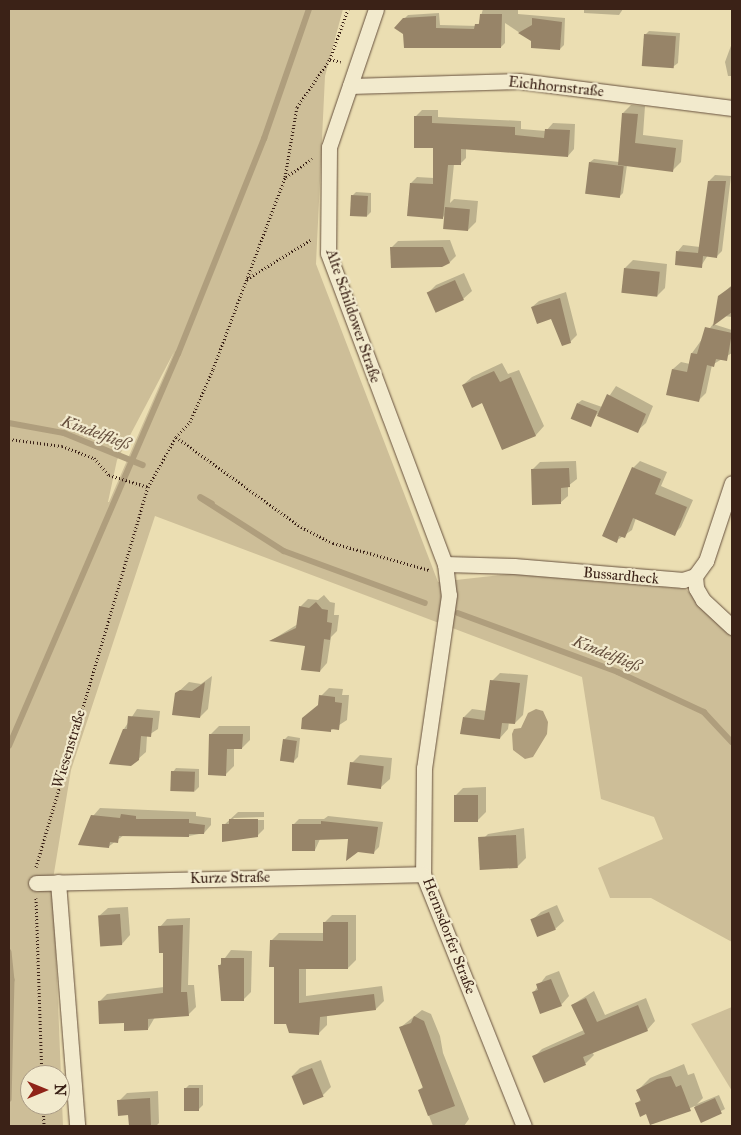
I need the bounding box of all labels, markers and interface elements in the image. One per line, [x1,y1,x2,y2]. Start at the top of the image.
street label: Eichhornstraße [507,73,605,101]
street label: Alte Schildower Straße [322,247,384,385]
water label: Kindelfließ [59,412,133,454]
street label: Bussardheck [582,564,660,588]
water label: Kindelfließ [570,632,644,676]
street label: Wiesenstraße [49,708,89,790]
street label: Kurze Straße [190,868,270,888]
street label: Hermsdorfer Straße [418,875,480,997]
north arrow [20,1065,70,1115]
text: N [51,1084,68,1096]

